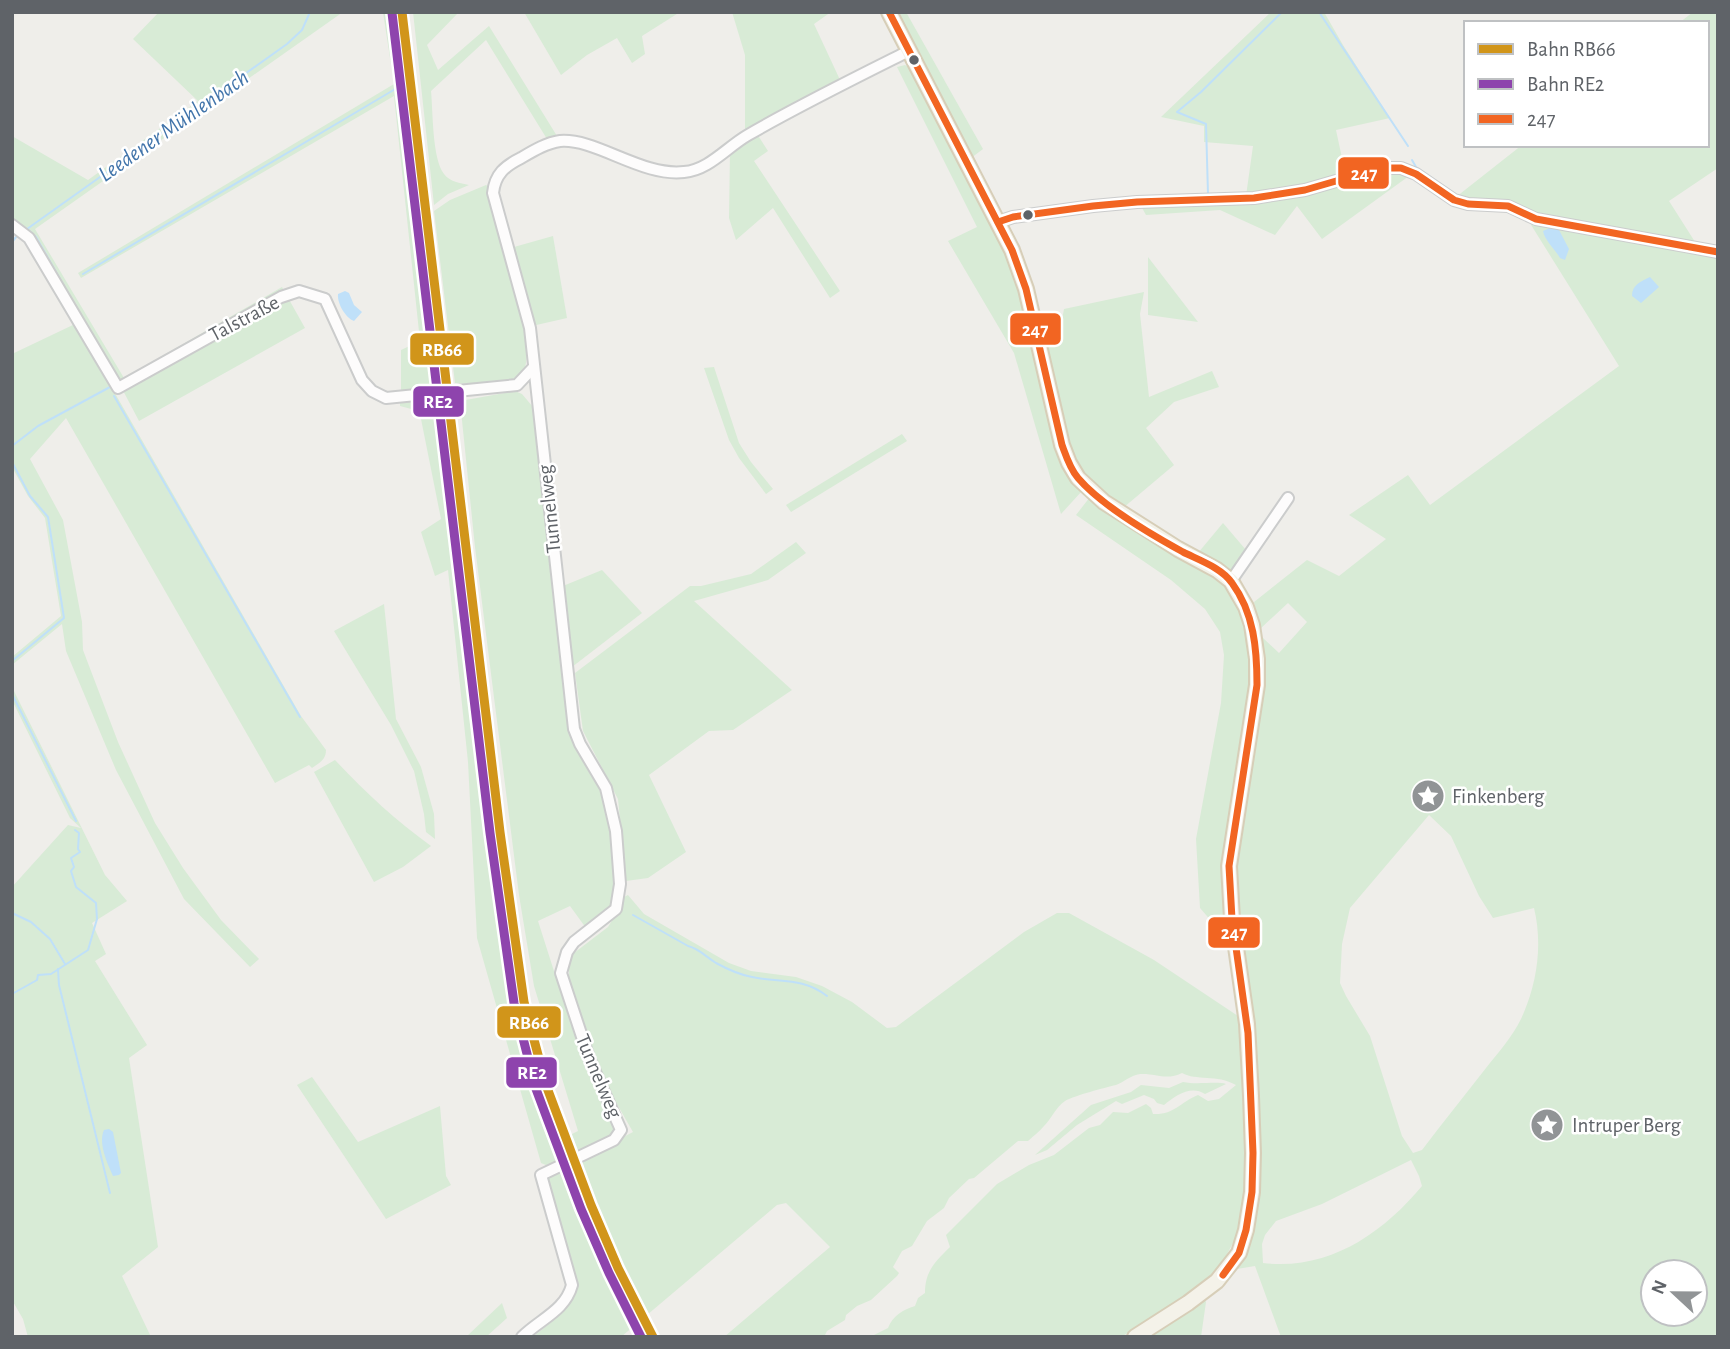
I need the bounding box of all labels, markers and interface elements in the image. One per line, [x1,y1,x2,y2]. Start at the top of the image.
legend [1464,21,1709,147]
text: Bahn RB66 [1527,39,1616,60]
unlabelled marker [907,53,921,67]
water label: Leedener Mühlenbach [94,66,253,187]
text: Bahn RE2 [1527,74,1604,95]
text: 247 [1527,109,1556,130]
line badge: 247 [1337,156,1390,190]
text: 247 [1351,165,1377,184]
unlabelled marker [1021,208,1035,222]
street label: Talstraße [206,291,283,346]
line badge: 247 [1009,312,1062,346]
text: 247 [1022,321,1048,340]
line badge: RB66 [409,332,475,366]
text: RB66 [422,341,462,360]
line badge: RE2 [412,385,465,418]
text: RE2 [423,393,453,412]
street label: Tunnelweg [534,463,565,554]
place icon: Finkenberg [1409,777,1447,815]
place label: Finkenberg [1452,786,1545,807]
line badge: 247 [1207,916,1261,949]
text: 247 [1221,924,1247,943]
line badge: RB66 [496,1005,562,1039]
text: RB66 [509,1014,549,1033]
street label: Tunnelweg [571,1031,626,1122]
line badge: RE2 [505,1056,558,1089]
text: RE2 [517,1064,547,1083]
place icon: Intruper Berg [1528,1106,1566,1144]
place label: Intruper Berg [1572,1115,1682,1136]
north arrow [1639,1258,1709,1328]
text: N [1648,1278,1671,1297]

